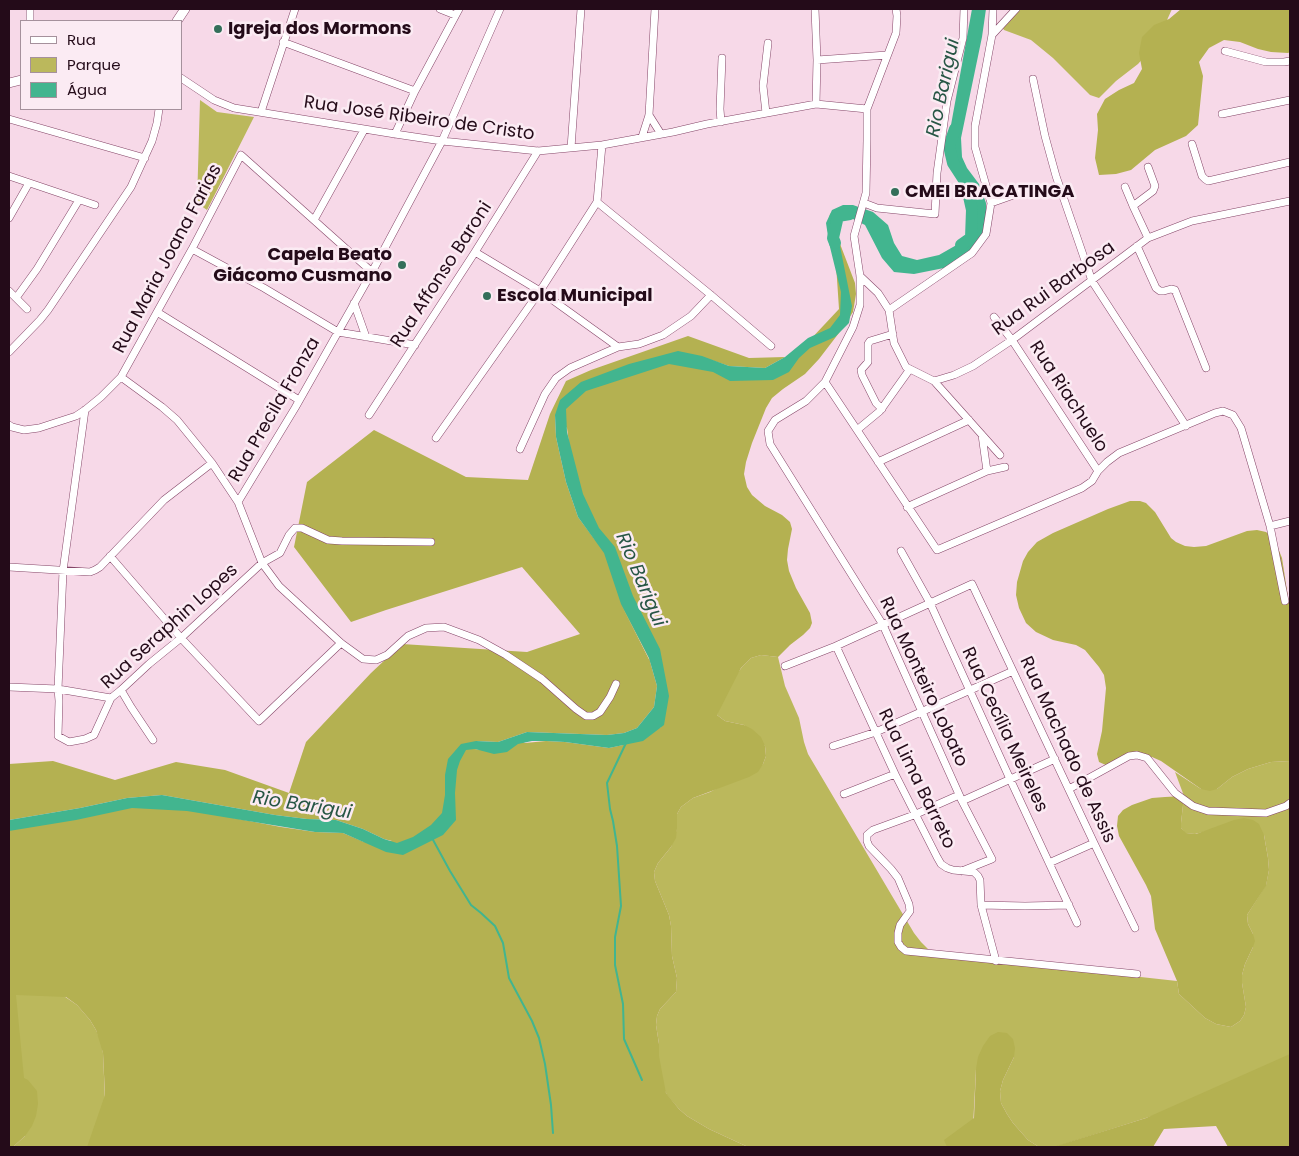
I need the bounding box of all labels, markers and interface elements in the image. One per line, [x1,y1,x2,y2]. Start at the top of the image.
place label: Igreja dos Mormons [228,18,412,40]
legend [20,20,182,110]
marker: Igreja dos Mormons [212,23,224,35]
text: Rua [67,29,96,50]
water label: Rio Barigui [922,37,966,139]
text: Parque [67,54,120,75]
text: Água [67,79,107,100]
street label: Rua José Ribeiro de Cristo [302,92,536,146]
street label: Rua Maria Joana Farias [109,161,227,357]
place label: CMEI BRACATINGA [905,181,1074,203]
marker: CMEI BRACATINGA [889,186,901,198]
street label: Rua Affonso Baroni [387,198,497,352]
street label: Rua Rui Barbosa [988,237,1120,341]
place label: Capela Beato Giácomo Cusmano [213,244,392,286]
marker: Capela Beato Giácomo Cusmano [396,259,408,271]
place label: Escola Municipal [497,285,653,307]
marker: Escola Municipal [481,290,493,302]
street label: Rua Precila Fronza [225,334,325,486]
street label: Rua Riachuelo [1024,337,1112,457]
water label: Rio Barigui [610,530,670,630]
street label: Rua Seraphin Lopes [97,560,243,694]
street label: Rua Monteiro Lobato [874,594,972,770]
street label: Rua Cecília Meireles [956,644,1052,816]
street label: Rua Machado de Assis [1014,653,1120,847]
street label: Rua Lima Barreto [873,705,959,853]
water label: Rio Barigui [251,787,353,825]

